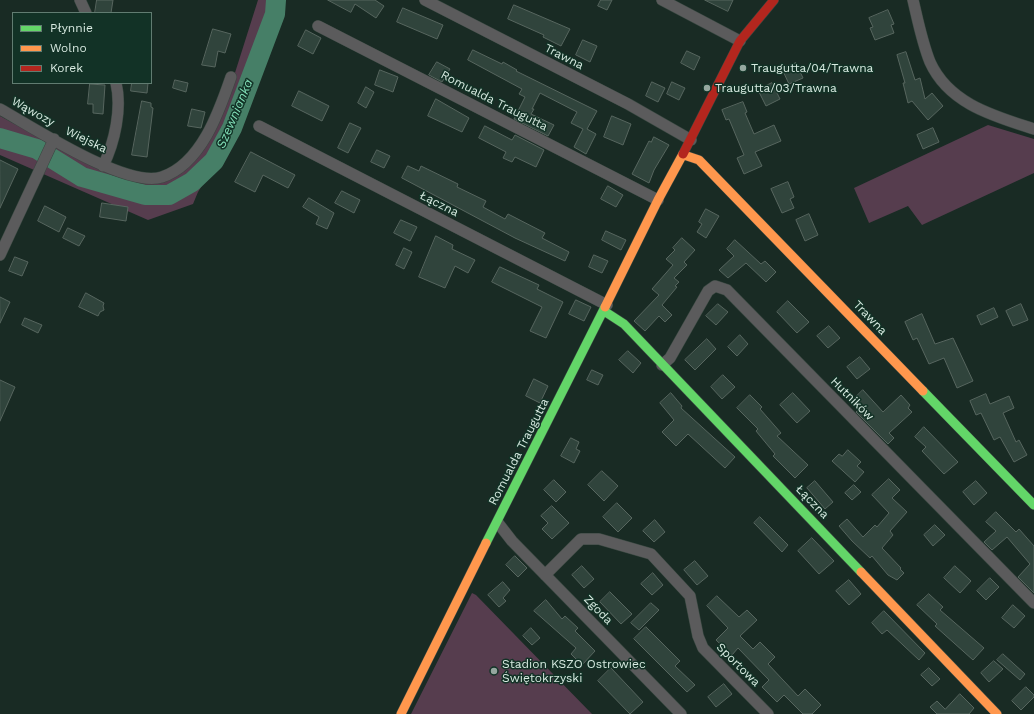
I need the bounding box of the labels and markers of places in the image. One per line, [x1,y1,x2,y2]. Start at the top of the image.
place label: Traugutta/04/Trawna [751,61,873,75]
marker: Traugutta/04/Trawna [738,63,748,73]
place label: Traugutta/03/Trawna [715,81,837,95]
marker: Traugutta/03/Trawna [702,83,712,93]
place label: Stadion KSZO Ostrowiec Świętokrzyski [502,657,646,685]
marker: Stadion KSZO Ostrowiec Świętokrzyski [489,666,499,676]

